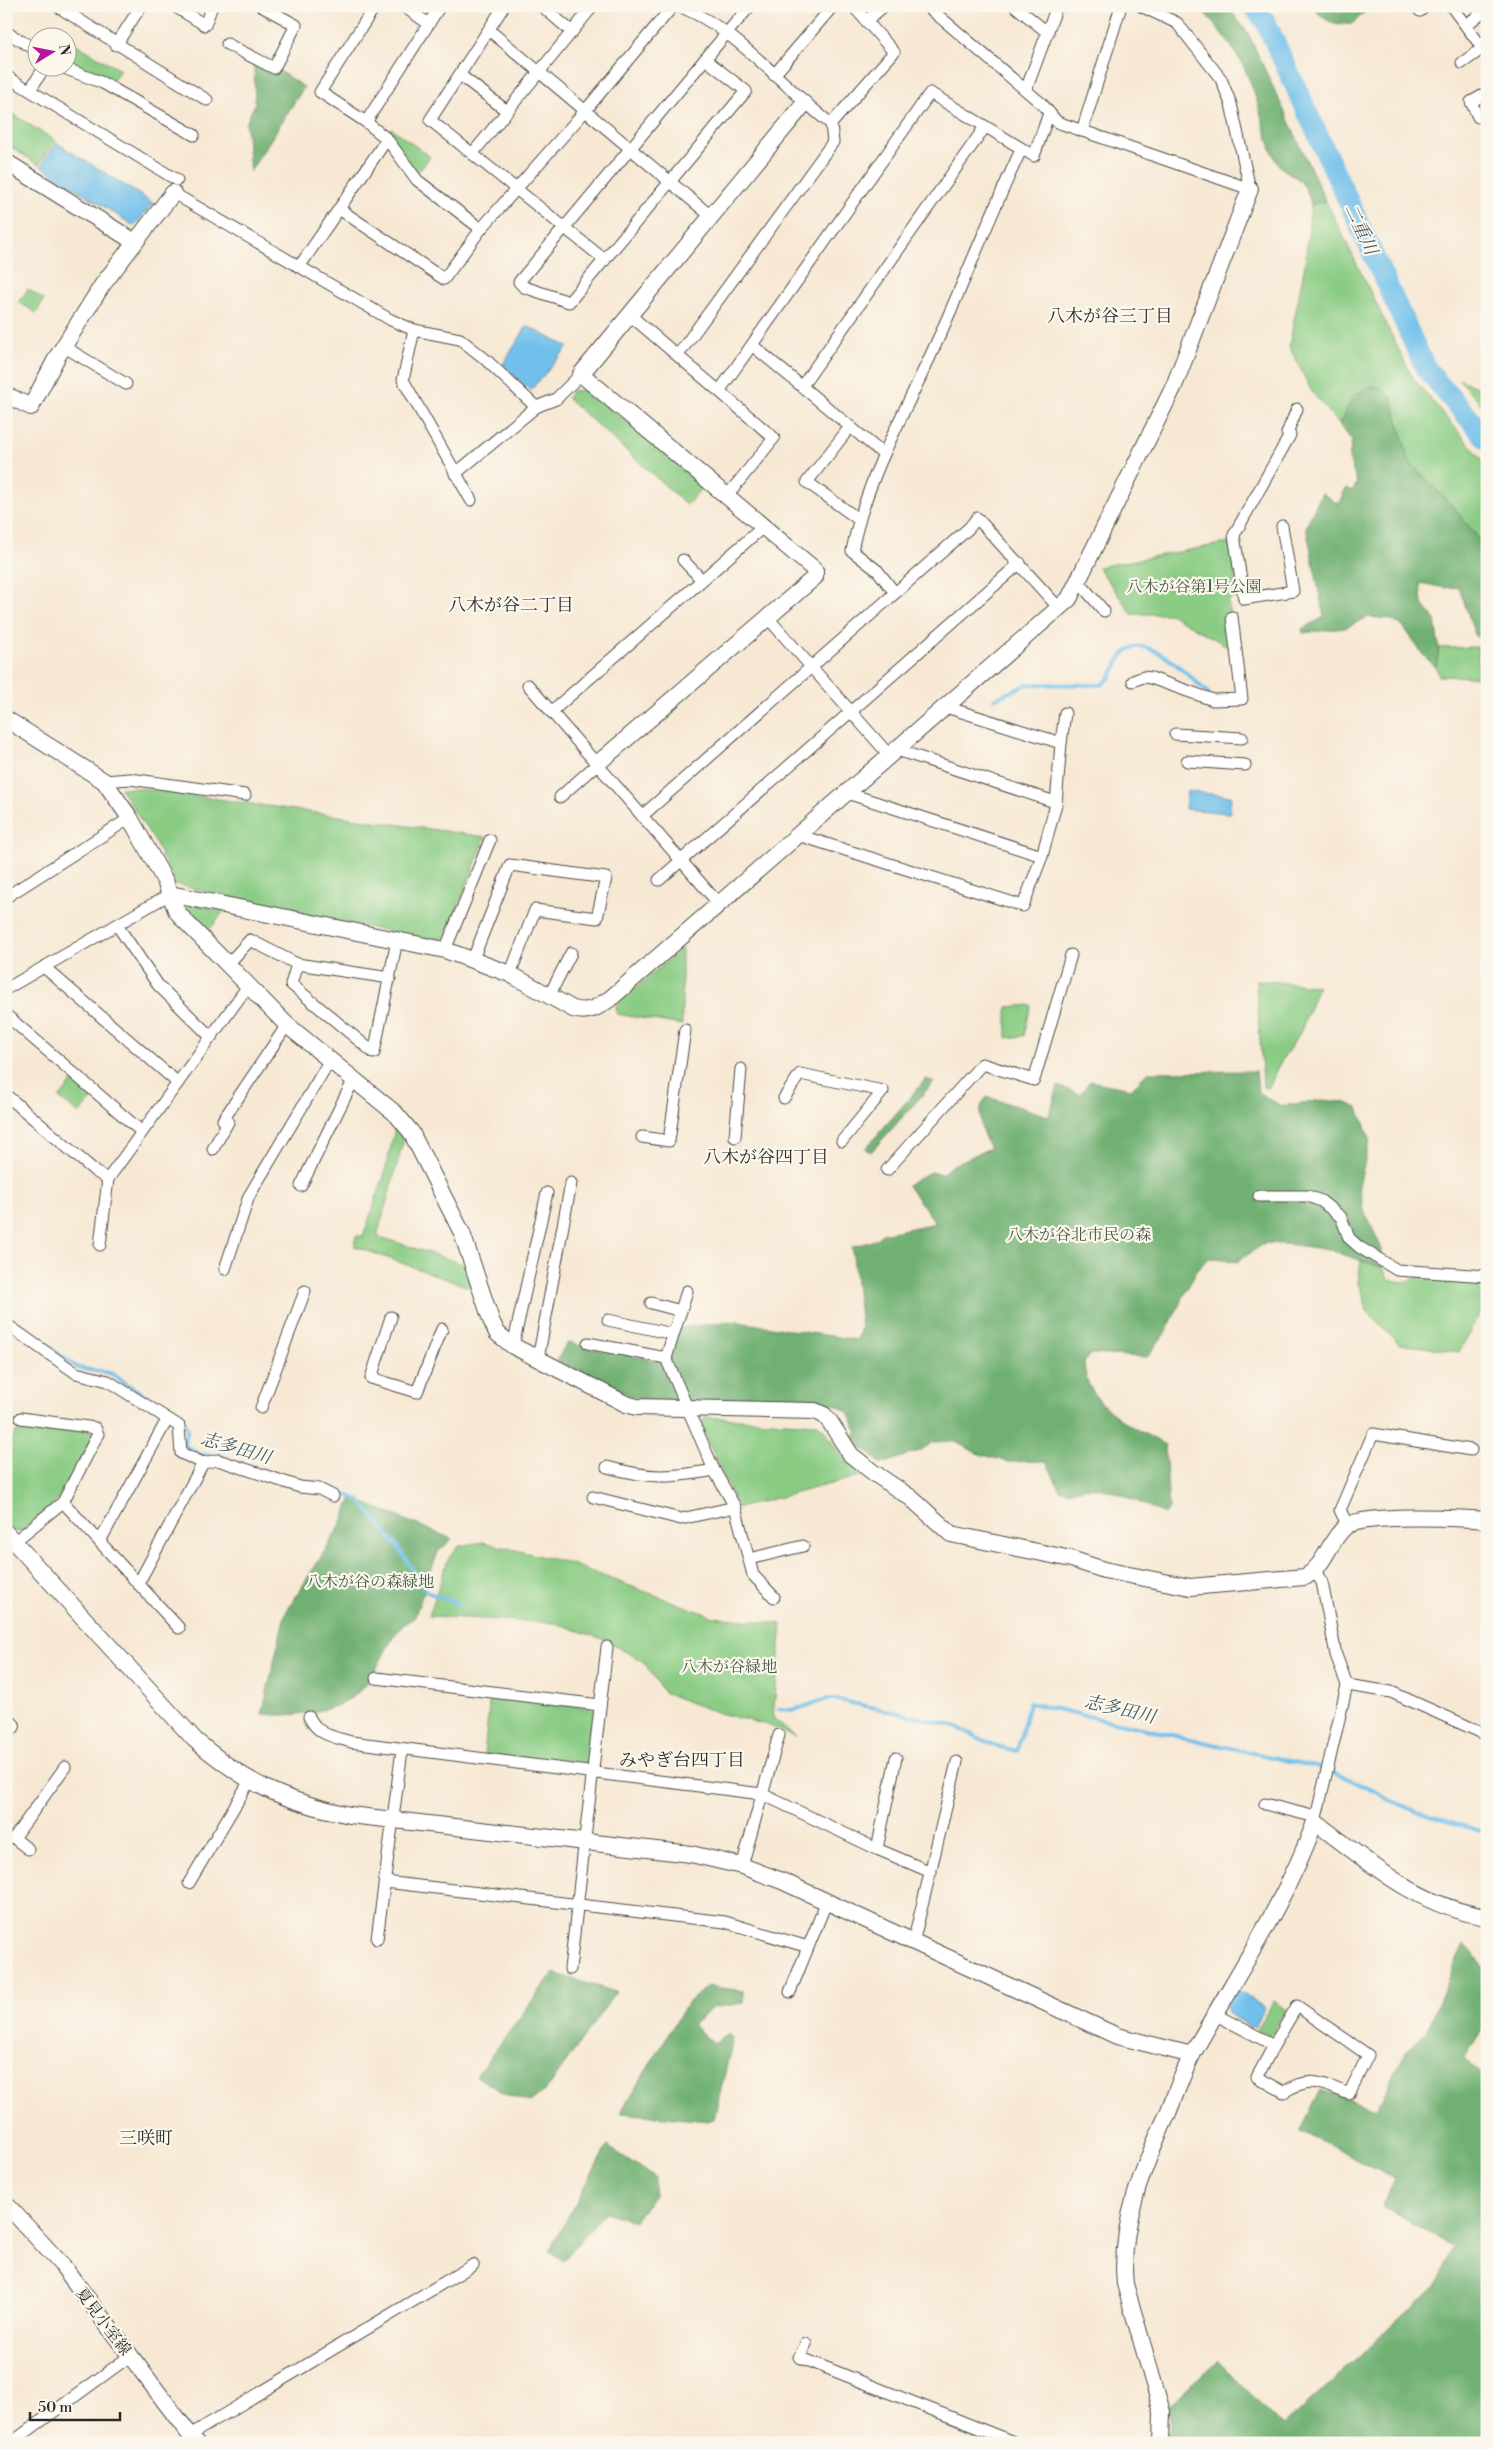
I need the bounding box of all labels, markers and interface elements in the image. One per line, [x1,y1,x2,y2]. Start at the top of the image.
north arrow [28,28,78,78]
text: N [54,43,74,57]
water label: 二重川 [1339,200,1383,260]
district label: 八木が谷三丁目 [1047,305,1173,328]
park label: 八木が谷第1号公園 [1127,577,1261,597]
district label: 八木が谷二丁目 [448,594,574,617]
district label: 八木が谷四丁目 [703,1146,829,1169]
park label: 八木が谷北市民の森 [1007,1225,1151,1245]
water label: 志多田川 [198,1428,276,1470]
park label: 八木が谷の森緑地 [306,1572,434,1592]
park label: 八木が谷緑地 [681,1657,777,1677]
water label: 志多田川 [1082,1690,1160,1729]
district label: みやぎ台四丁目 [619,1749,745,1772]
district label: 三咲町 [119,2127,173,2150]
street label: 夏見小室線 [71,2284,135,2360]
scale bar [30,2389,120,2421]
text: 50 m [38,2398,72,2417]

